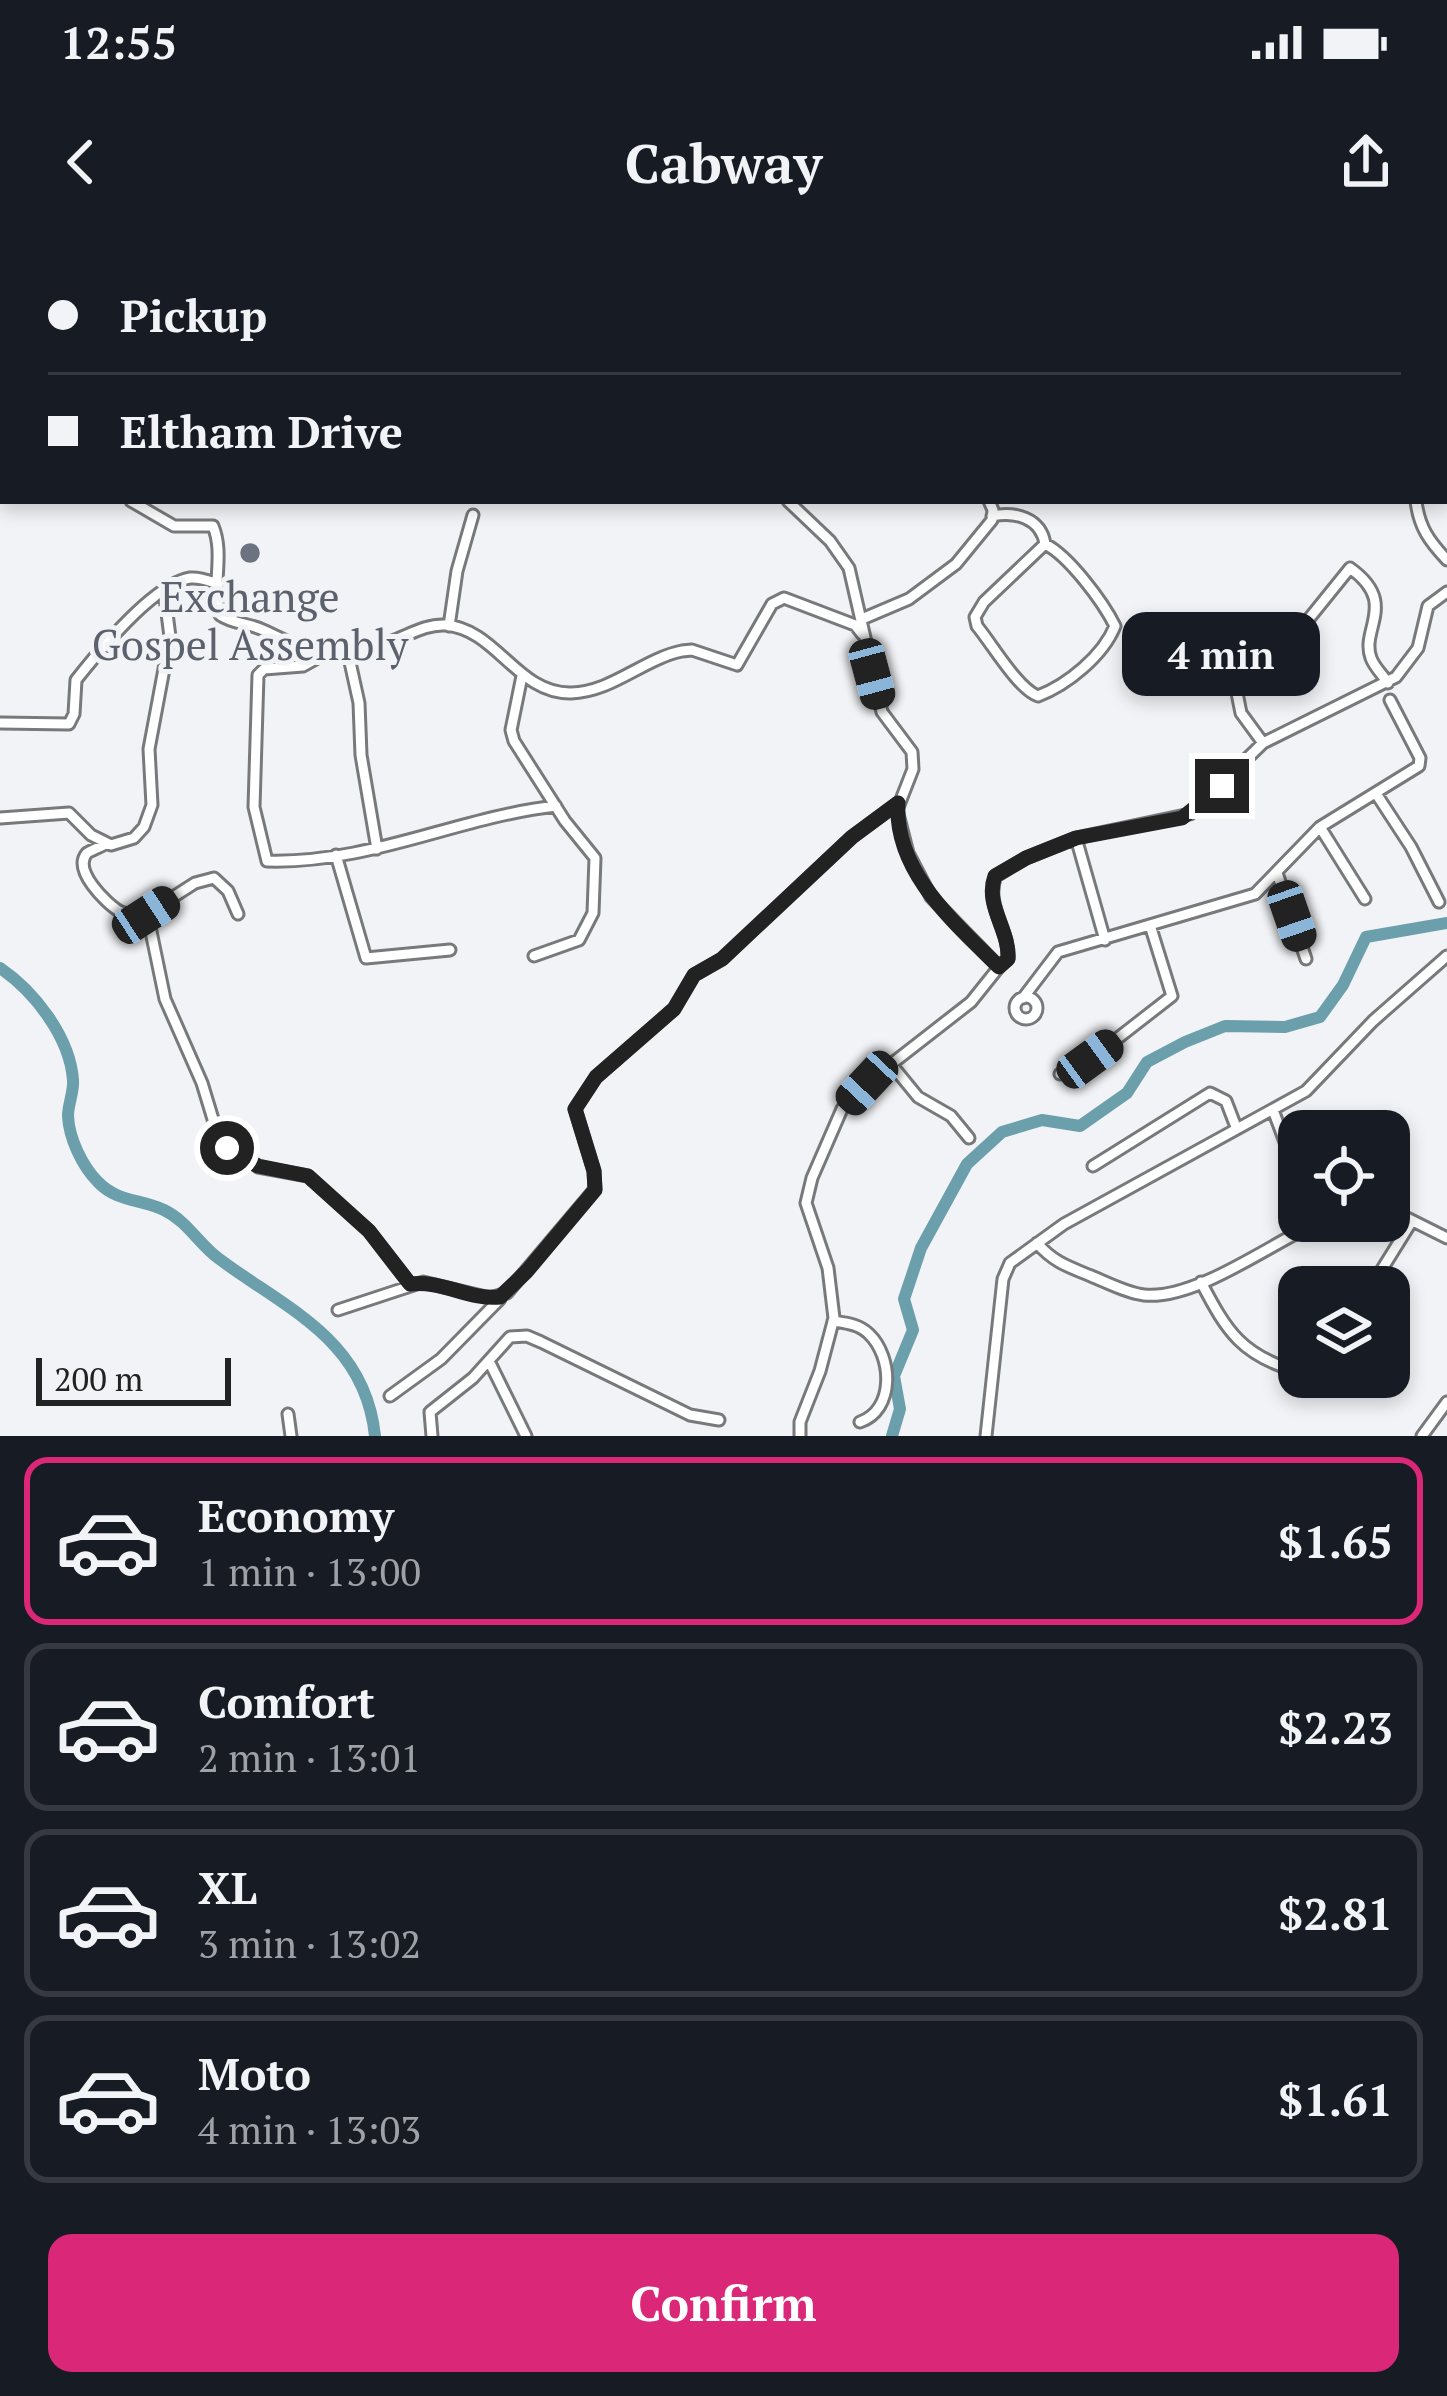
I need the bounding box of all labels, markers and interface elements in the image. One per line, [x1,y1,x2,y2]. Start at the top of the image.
text: 12:55 [60,12,177,72]
text: Cabway [625,127,822,198]
icon: back [48,129,114,195]
icon: share [1333,129,1399,195]
text: Pickup [120,285,267,345]
text: Eltham Drive [120,401,403,461]
marker: Exchange Gospel Assembly [237,540,263,566]
place label: Exchange Gospel Assembly [92,568,409,672]
callout: 4 min [1123,612,1321,696]
text: 4 min [1168,628,1274,680]
car [845,635,899,713]
route end [1195,759,1249,813]
car [1263,876,1321,956]
car [106,880,186,950]
car [1050,1023,1130,1095]
car [829,1044,905,1122]
map controls [1278,1110,1410,1398]
button: locate [1278,1110,1410,1242]
route start [200,1121,254,1175]
button: layers [1278,1266,1410,1398]
scale bar [36,1352,231,1405]
text: 200 m [54,1357,143,1400]
text: Economy [198,1485,394,1545]
icon: car [54,1487,162,1595]
text: $1.65 [1278,1511,1393,1571]
text: 1 min · 13:00 [198,1545,421,1597]
text: Comfort [198,1671,375,1731]
icon: car [54,1673,162,1781]
text: $2.23 [1278,1697,1393,1757]
text: 2 min · 13:01 [198,1731,421,1783]
text: XL [198,1857,257,1917]
icon: car [54,1859,162,1967]
text: $2.81 [1278,1883,1393,1943]
text: 3 min · 13:02 [198,1917,421,1969]
text: Moto [198,2043,311,2103]
icon: car [54,2045,162,2153]
text: $1.61 [1278,2069,1393,2129]
text: 4 min · 13:03 [198,2103,421,2155]
button: Confirm [48,2234,1399,2372]

